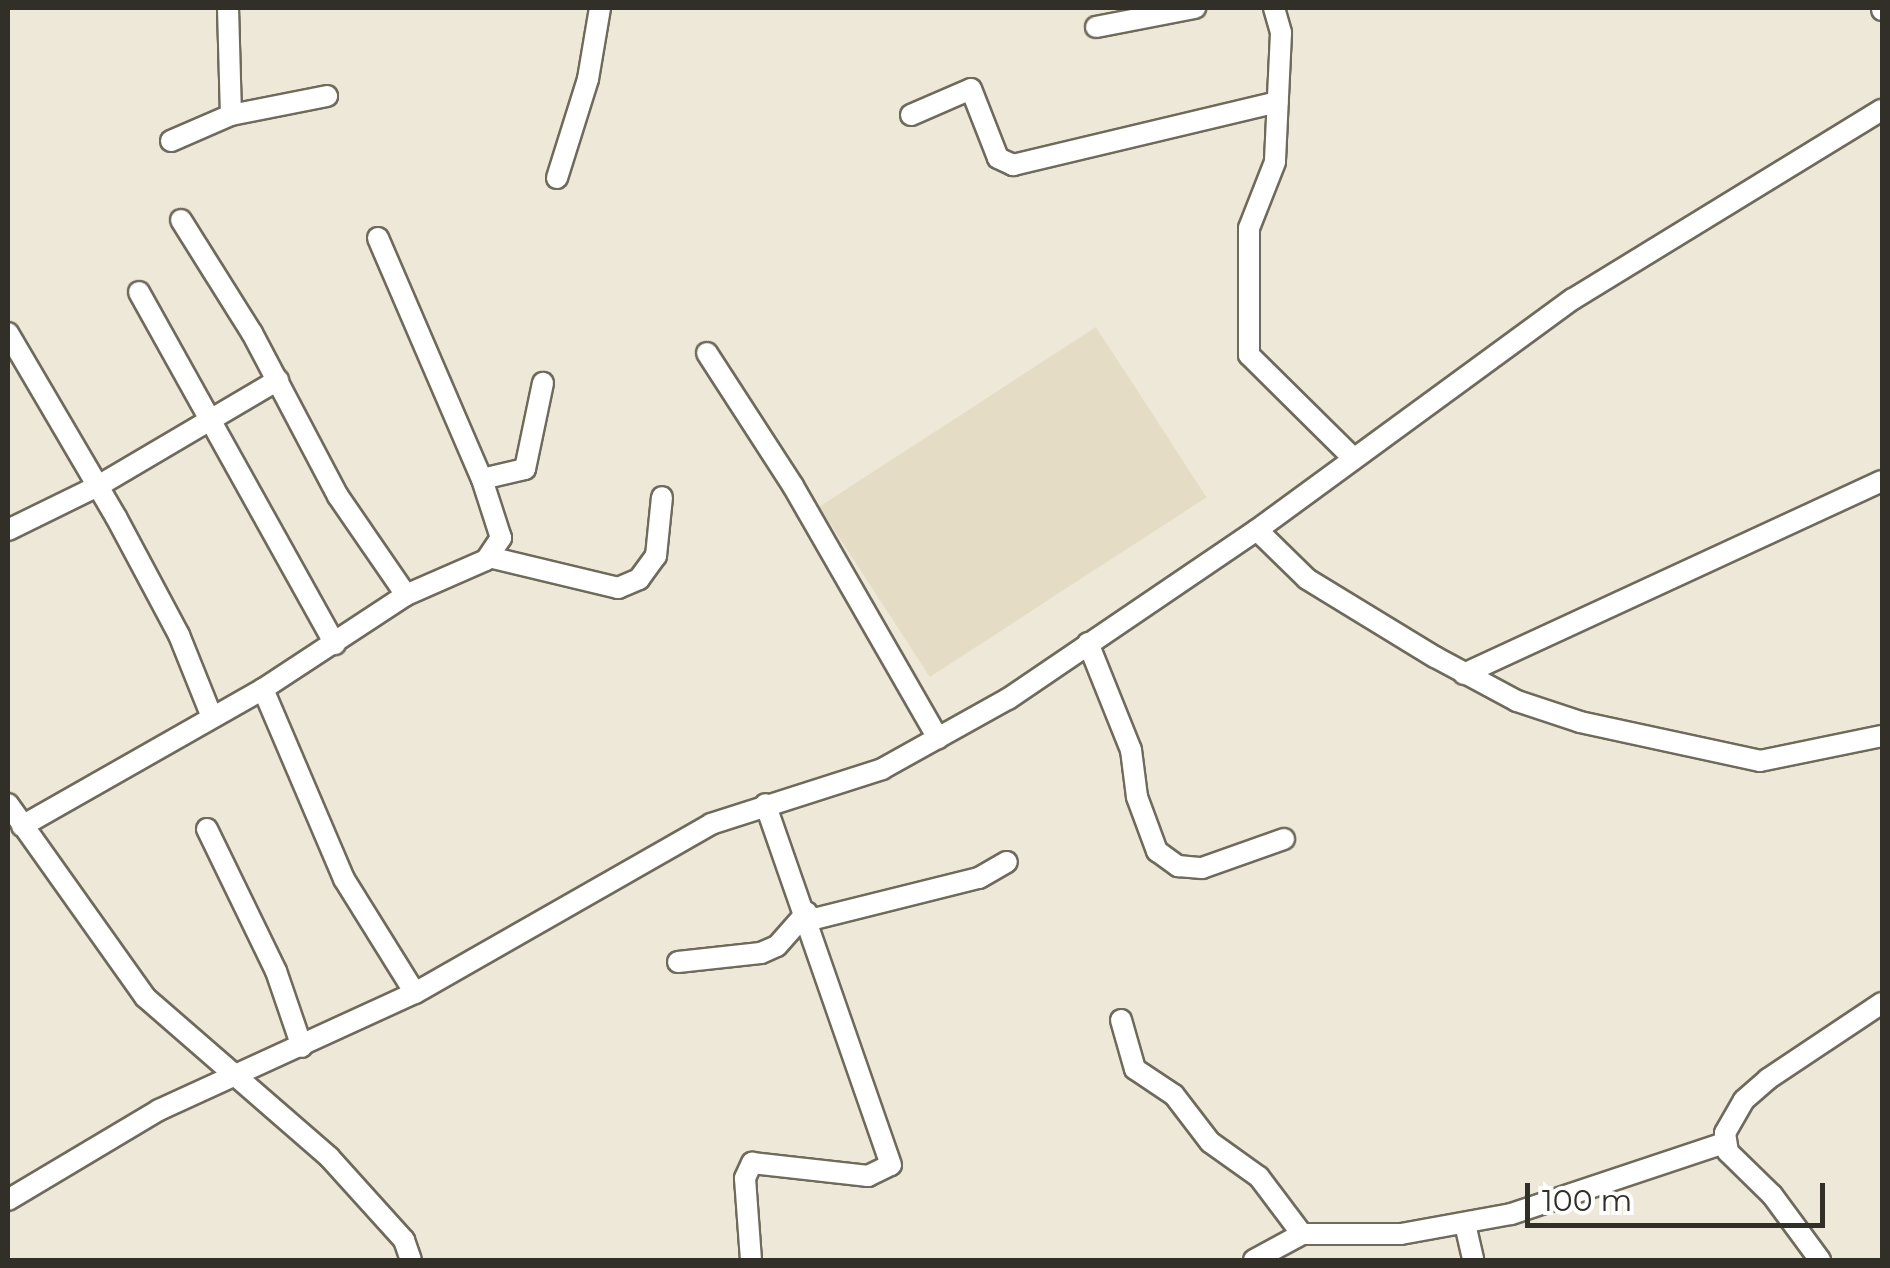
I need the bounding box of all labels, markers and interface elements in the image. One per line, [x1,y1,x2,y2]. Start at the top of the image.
scale bar [1530,1163,1830,1225]
text: 100 m [1542,1182,1632,1219]

